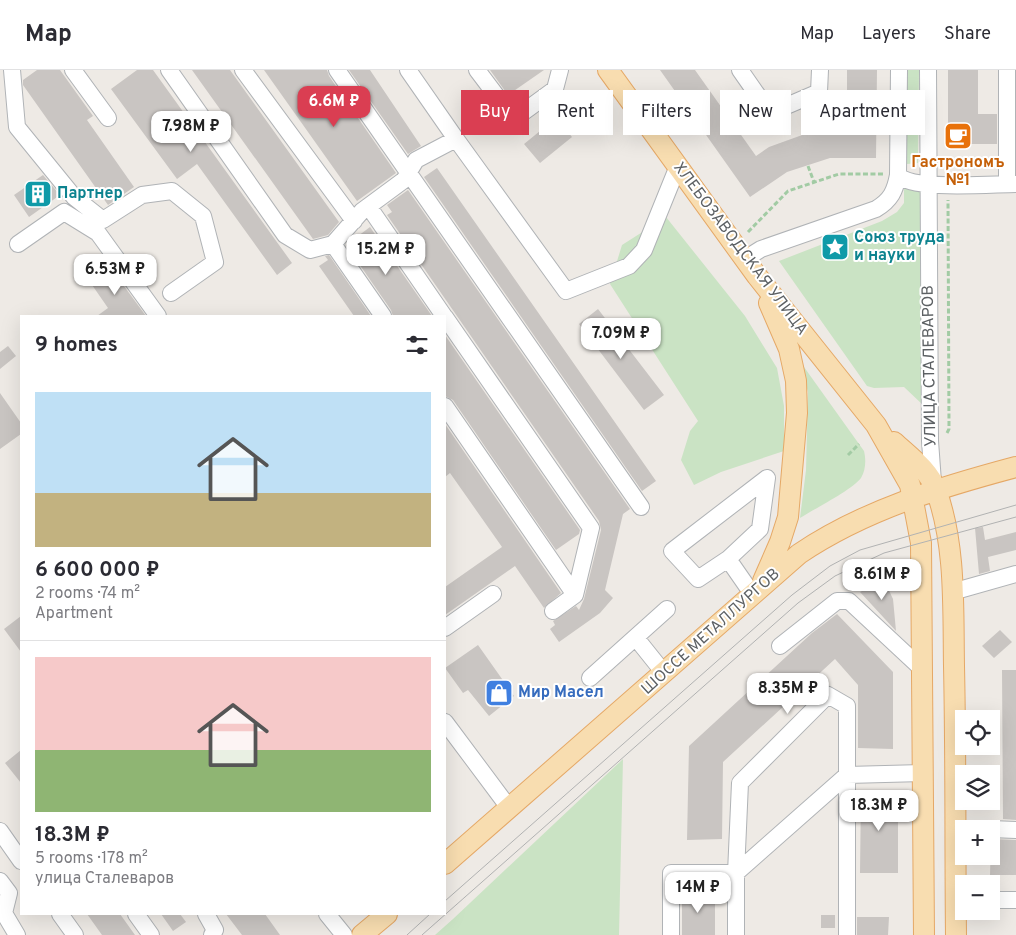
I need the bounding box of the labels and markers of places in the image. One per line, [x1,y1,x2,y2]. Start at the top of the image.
pin: 6.6M ₽ [293,85,375,128]
pin: 7.98M ₽ [145,111,237,153]
cafe icon: Гастрономъ №1 [943,121,973,151]
place label: Гастрономъ №1 [911,153,1005,191]
building icon: Партнер [23,179,53,209]
place label: Партнер [57,184,123,204]
place label: Союз труда и науки [854,228,945,266]
place icon: Союз труда и науки [820,232,850,262]
pin: 15.2M ₽ [340,234,432,276]
pin: 6.53M ₽ [69,254,161,296]
pin: 7.09M ₽ [575,318,667,360]
pin: 8.61M ₽ [836,558,928,601]
pin: 8.35M ₽ [742,672,834,715]
shop icon: Мир Масел [484,678,514,708]
place label: Мир Масел [518,683,604,703]
pin: 18.3M ₽ [833,790,925,832]
pin: 14M ₽ [663,872,733,914]

